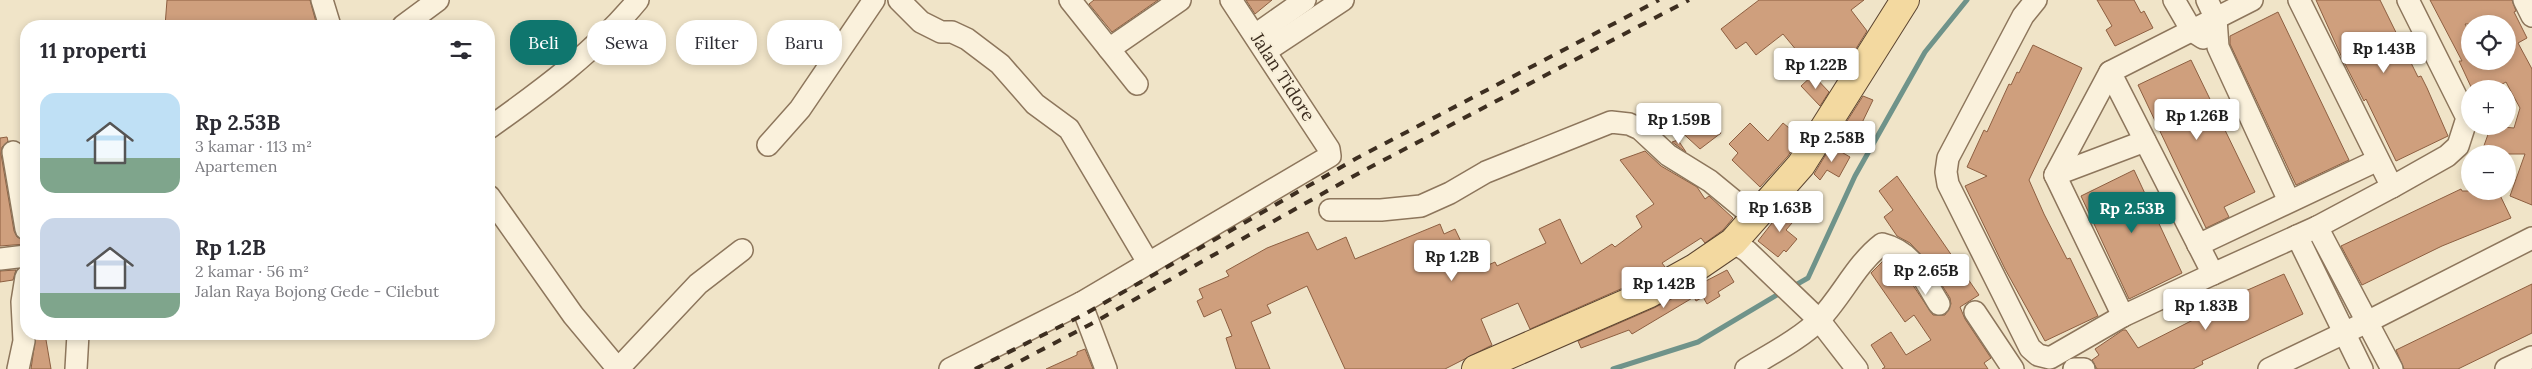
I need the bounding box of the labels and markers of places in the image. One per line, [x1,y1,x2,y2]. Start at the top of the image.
pin: Rp 1.43B [2332,32,2436,74]
pin: Rp 1.22B [1764,48,1868,90]
pin: Rp 1.26B [2145,98,2249,141]
pin: Rp 1.59B [1627,102,1731,145]
pin: Rp 2.58B [1780,120,1884,163]
pin: Rp 1.63B [1728,190,1832,233]
pin: Rp 2.53B [2080,192,2184,234]
pin: Rp 1.2B [1406,240,1498,282]
pin: Rp 2.65B [1874,254,1978,296]
pin: Rp 1.42B [1612,266,1716,309]
pin: Rp 1.83B [2154,288,2258,331]

